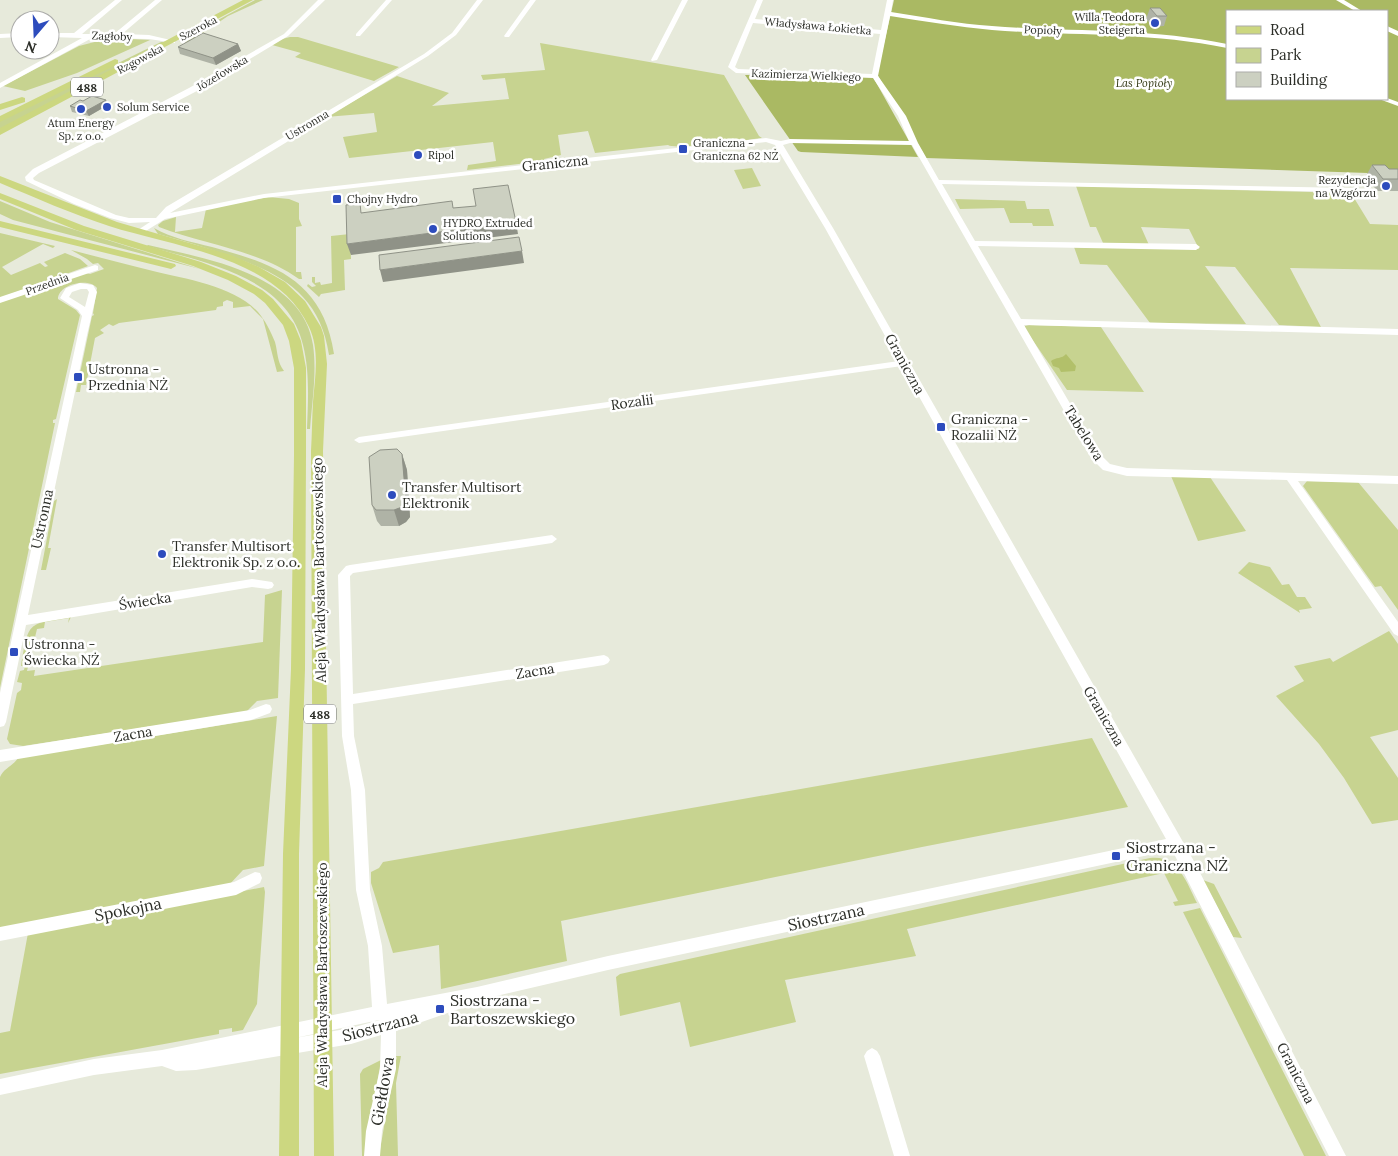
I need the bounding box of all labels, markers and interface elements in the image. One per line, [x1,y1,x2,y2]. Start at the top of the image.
north arrow [10,10,60,60]
place label: Willa Teodora Steigerta [1074,10,1145,37]
legend [1226,10,1388,100]
street label: Szeroka [177,12,219,44]
street label: Władysława Łokietka [764,14,872,38]
marker: Willa Teodora Steigerta [1149,17,1161,29]
text: Road [1270,20,1305,39]
street label: Popioły [1024,22,1062,38]
street label: Zagłoby [91,28,133,44]
text: N [23,37,39,58]
street label: Rzgowska [114,41,166,77]
text: Park [1270,45,1301,64]
street label: Józefowska [193,52,251,94]
street label: Kazimierza Wielkiego [751,66,861,84]
text: Building [1270,70,1328,89]
park label: Las Popioły [1116,76,1173,90]
road number: 488 [71,77,103,96]
place label: Solum Service [117,100,189,114]
marker: Solum Service [101,101,113,113]
marker: Atum Energy Sp. z o.o. [75,103,87,115]
street label: Ustronna [283,107,331,143]
place label: Atum Energy Sp. z o.o. [47,116,115,143]
place label: Graniczna - Graniczna 62 NŻ [693,136,779,163]
marker: Graniczna - Graniczna 62 NŻ [677,143,689,155]
place label: Ripol [428,148,454,162]
marker: Ripol [412,149,424,161]
street label: Graniczna [521,151,589,175]
place label: Rezydencja na Wzgórzu [1315,173,1376,200]
marker: Rezydencja na Wzgórzu [1380,180,1392,192]
place label: Chojny Hydro [347,192,418,206]
marker: Chojny Hydro [331,193,343,205]
place label: HYDRO Extruded Solutions [443,216,533,243]
marker: HYDRO Extruded Solutions [427,223,439,235]
street label: Przednia [24,270,71,298]
street label: Graniczna [881,331,929,397]
place label: Ustronna - Przednia NŻ [88,360,168,394]
marker: Ustronna - Przednia NŻ [72,371,84,383]
street label: Rozalii [609,390,655,414]
street label: Tabelowa [1060,402,1108,464]
place label: Graniczna - Rozalii NŻ [951,410,1028,444]
marker: Graniczna - Rozalii NŻ [935,421,947,433]
street label: Aleja Władysława Bartoszewskiego [308,457,330,684]
place label: Transfer Multisort Elektronik [402,478,522,512]
street label: Ustronna [27,487,57,551]
marker: Transfer Multisort Elektronik [386,489,398,501]
place label: Transfer Multisort Elektronik Sp. z o.o. [172,537,300,571]
marker: Transfer Multisort Elektronik Sp. z o.o. [156,548,168,560]
street label: Świecka [118,588,172,614]
place label: Ustronna - Świecka NŻ [24,635,100,669]
marker: Ustronna - Świecka NŻ [8,646,20,658]
street label: Zacna [514,659,556,683]
street label: Graniczna [1080,683,1128,749]
road number: 488 [304,704,336,724]
street label: Zacna [112,722,154,746]
place label: Siostrzana - Graniczna NŻ [1126,837,1228,875]
marker: Siostrzana - Graniczna NŻ [1110,850,1122,862]
street label: Aleja Władysława Bartoszewskiego [313,862,331,1089]
street label: Spokojna [93,893,163,925]
street label: Siostrzana [786,899,866,935]
place label: Siostrzana - Bartoszewskiego [450,990,575,1028]
marker: Siostrzana - Bartoszewskiego [434,1003,446,1015]
street label: Siostrzana [340,1006,420,1046]
street label: Graniczna [1273,1039,1319,1107]
street label: Giełdowa [366,1055,398,1127]

